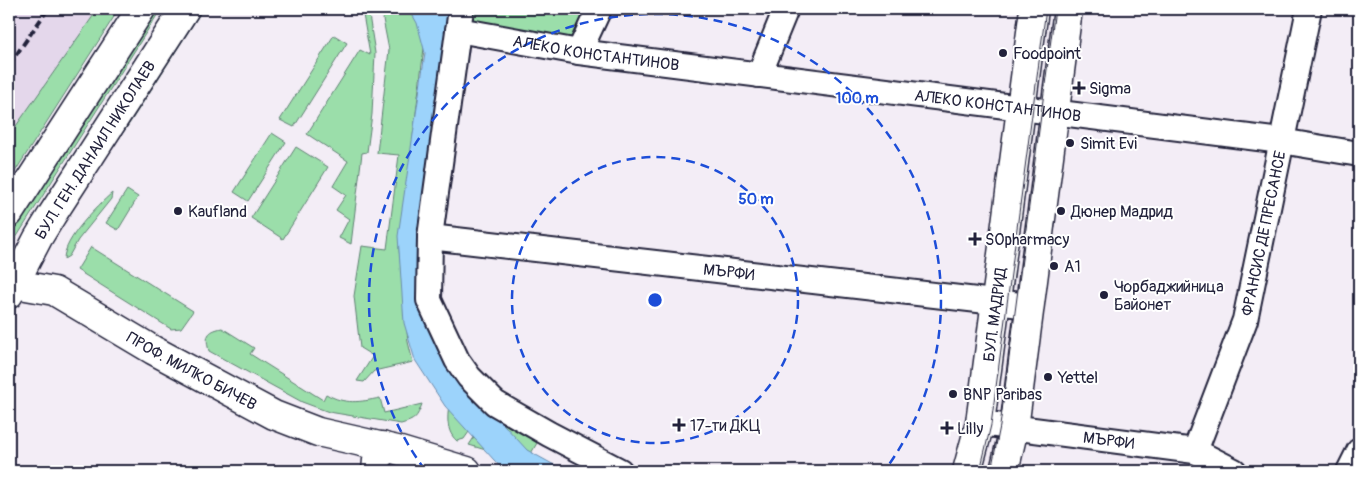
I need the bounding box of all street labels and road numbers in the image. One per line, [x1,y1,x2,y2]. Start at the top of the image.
street label: АЛЕКО КОНСТАНТИНОВ [511,31,680,76]
street label: БУЛ. ГЕН. ДАНАИЛ НИКОЛАЕВ [31,57,160,243]
street label: АЛЕКО КОНСТАНТИНОВ [913,86,1082,127]
street label: ФРАНСИС ДЕ ПРЕСАНСЕ [1237,149,1291,318]
street label: МЪРФИ [702,259,756,285]
street label: БУЛ. МАДРИД [979,266,1011,363]
street label: ПРОФ. МИЛКО БИЧЕВ [123,328,260,415]
street label: МЪРФИ [1082,428,1136,454]

